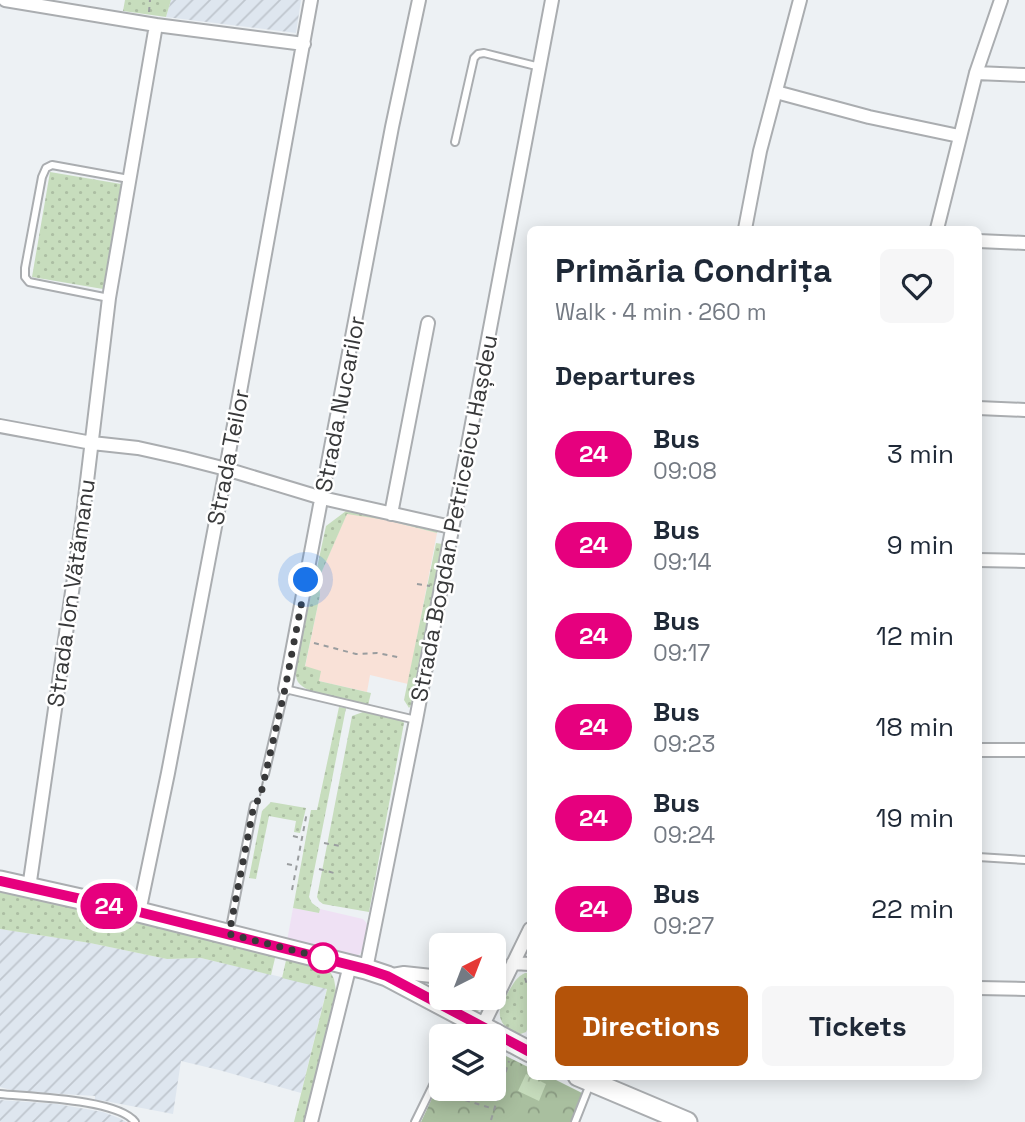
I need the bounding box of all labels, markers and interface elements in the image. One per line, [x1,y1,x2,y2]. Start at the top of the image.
button: heart [880,249,954,323]
text: Primăria Condrița [555,250,832,292]
text: Walk · 4 min · 260 m [555,297,767,327]
street label: Strada Nucarilor [308,313,372,495]
street label: Strada Bogdan Petriceicu Hașdeu [404,332,504,704]
text: Departures [555,359,696,393]
street label: Strada Teilor [200,386,256,528]
text: Bus [653,422,700,456]
text: 3 min [887,437,954,471]
text: 24 [579,438,608,469]
text: 09:08 [653,456,717,486]
street label: Strada Ion Vătămanu [40,477,102,709]
text: Bus [653,513,700,547]
text: 9 min [887,528,954,562]
text: 24 [579,529,608,560]
text: 09:14 [653,547,712,577]
your location [288,562,323,597]
text: Bus [653,604,700,638]
text: 12 min [876,619,954,653]
text: 24 [579,620,608,651]
text: 09:17 [653,638,710,668]
text: Bus [653,695,700,729]
text: 18 min [876,710,954,744]
text: 24 [579,711,608,742]
text: 09:23 [653,729,715,759]
text: Bus [653,786,700,820]
text: 19 min [876,801,954,835]
text: 24 [579,802,608,833]
text: 09:24 [653,820,715,850]
text: Bus [653,877,700,911]
line badge: 24 [78,883,140,929]
text: 24 [94,890,124,921]
text: 22 min [871,892,954,926]
text: 24 [579,893,608,924]
text: 09:27 [653,911,714,941]
north arrow [429,933,506,1010]
map controls [429,933,506,1101]
unlabelled marker [308,943,338,973]
button: Directions [555,986,748,1066]
button: Tickets [762,986,954,1066]
button: layers [429,1024,506,1101]

